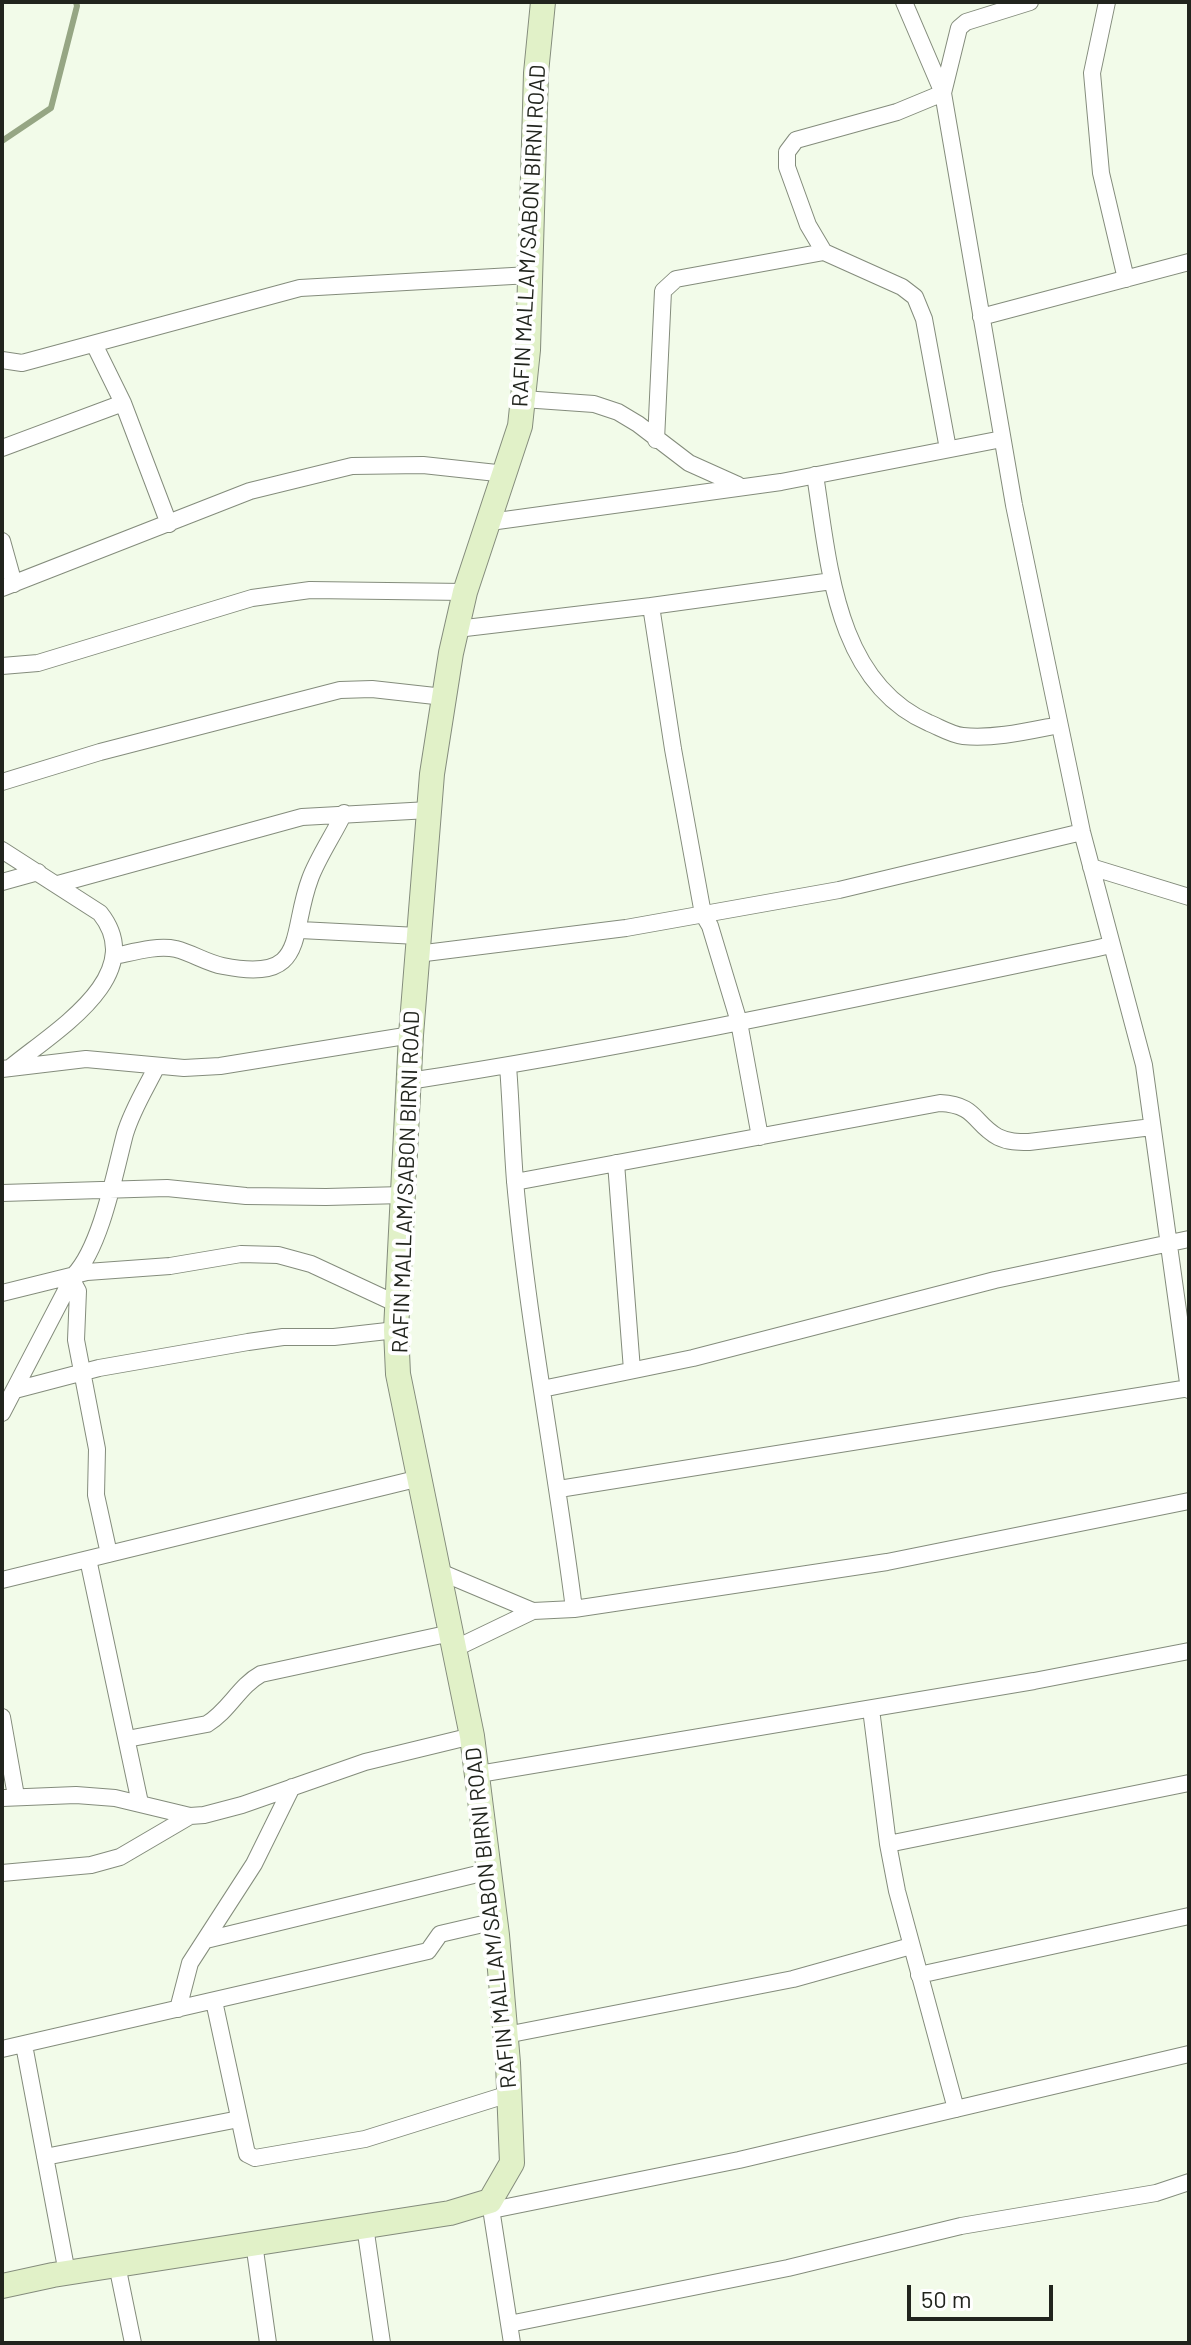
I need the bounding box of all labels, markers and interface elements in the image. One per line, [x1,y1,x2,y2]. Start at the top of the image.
street label: RAFIN MALLAM/SABON BIRNI ROAD [507,64,551,408]
street label: RAFIN MALLAM/SABON BIRNI ROAD [387,1010,425,1354]
street label: RAFIN MALLAM/SABON BIRNI ROAD [460,1746,522,2090]
scale bar [911,2269,1057,2319]
text: 50 m [921,2284,972,2313]

